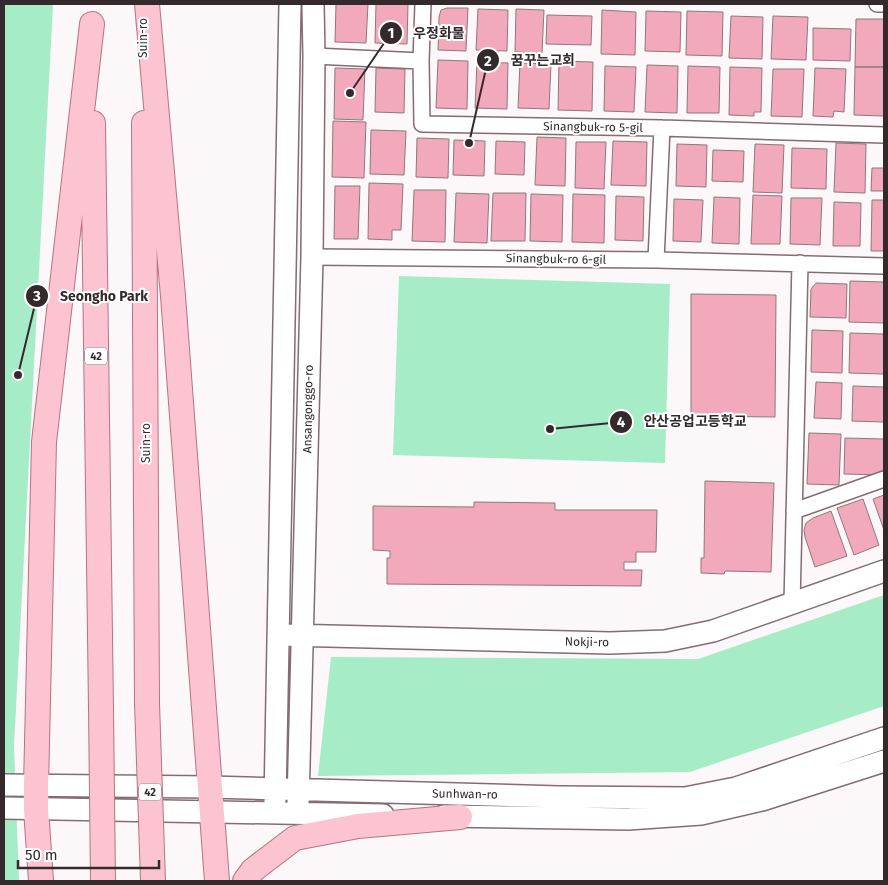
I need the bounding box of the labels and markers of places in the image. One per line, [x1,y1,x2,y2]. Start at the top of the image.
callout: 우정화물 [378,18,475,47]
callout: 꿈꾸는교회 [476,46,585,75]
callout: Seongho Park [25,282,158,311]
callout: 안산공업고등학교 [609,407,757,436]

